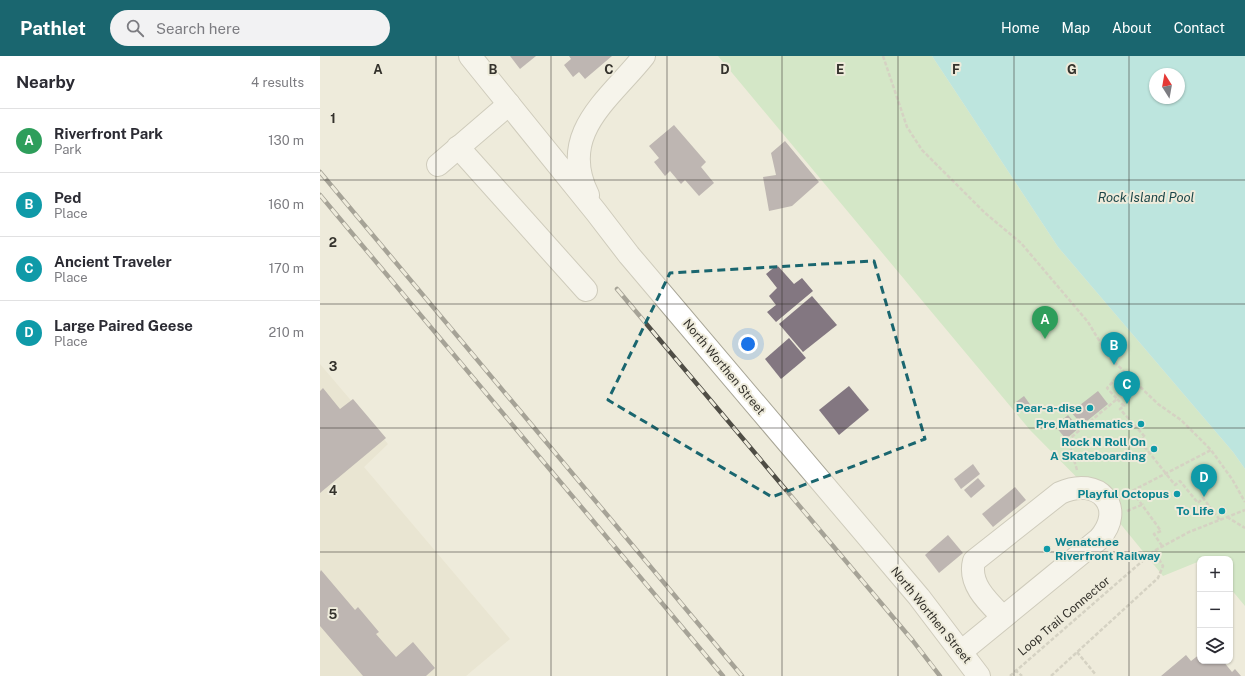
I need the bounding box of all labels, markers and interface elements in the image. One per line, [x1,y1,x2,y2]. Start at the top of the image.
search box [110,10,390,46]
text: Pathlet [20,17,86,39]
icon: search [124,17,146,39]
text: Search here [156,20,240,37]
text: Home [1001,20,1040,36]
text: Map [1062,20,1090,36]
text: About [1112,20,1152,36]
text: Contact [1174,20,1225,36]
text: A [373,62,383,77]
text: B [489,62,498,77]
text: C [604,62,614,77]
text: D [720,62,730,77]
text: E [836,62,844,77]
text: F [952,62,960,77]
text: G [1067,62,1077,77]
north arrow [1149,68,1185,104]
text: Nearby [16,72,75,92]
text: 4 results [251,75,304,90]
text: 1 [330,111,336,126]
text: Riverfront Park [54,125,163,142]
text: A [24,133,34,148]
text: 130 m [268,133,304,148]
text: Park [54,142,82,157]
text: Ped [54,189,81,206]
water label: Rock Island Pool [1098,190,1195,205]
text: B [25,197,33,212]
text: 160 m [268,197,304,212]
text: Place [54,206,88,221]
text: 2 [329,235,337,250]
text: Ancient Traveler [54,253,172,270]
text: C [24,261,34,276]
text: 170 m [269,261,304,276]
text: Place [54,270,88,285]
pin: A [1032,306,1058,339]
text: Large Paired Geese [54,317,193,334]
street label: North Worthen Street [680,317,768,418]
text: D [24,325,34,340]
text: 210 m [269,325,304,340]
pin: B [1101,332,1127,365]
text: Place [54,334,88,349]
your location [738,334,758,354]
text: 3 [329,359,338,374]
pin: C [1114,371,1140,404]
place label: Pear-a-dise [1016,401,1082,415]
marker: Pear-a-dise [1085,403,1095,413]
place label: Pre Mathematics [1036,417,1133,431]
marker: Pre Mathematics [1136,419,1146,429]
place label: Rock N Roll On A Skateboarding [1050,435,1146,463]
marker: Rock N Roll On A Skateboarding [1149,444,1159,454]
pin: D [1191,464,1217,497]
text: 4 [329,483,338,498]
place label: Playful Octopus [1077,487,1169,501]
marker: Playful Octopus [1172,489,1182,499]
place label: To Life [1176,504,1214,518]
marker: To Life [1217,506,1227,516]
place label: Wenatchee Riverfront Railway [1055,535,1161,563]
marker: Wenatchee Riverfront Railway [1042,544,1052,554]
map controls [1197,556,1233,664]
button: + [1197,556,1233,592]
street label: North Worthen Street [888,564,974,666]
street label: Loop Trail Connector [1015,573,1113,659]
button: − [1197,592,1233,628]
text: 5 [329,607,338,622]
button: layers [1197,628,1233,664]

